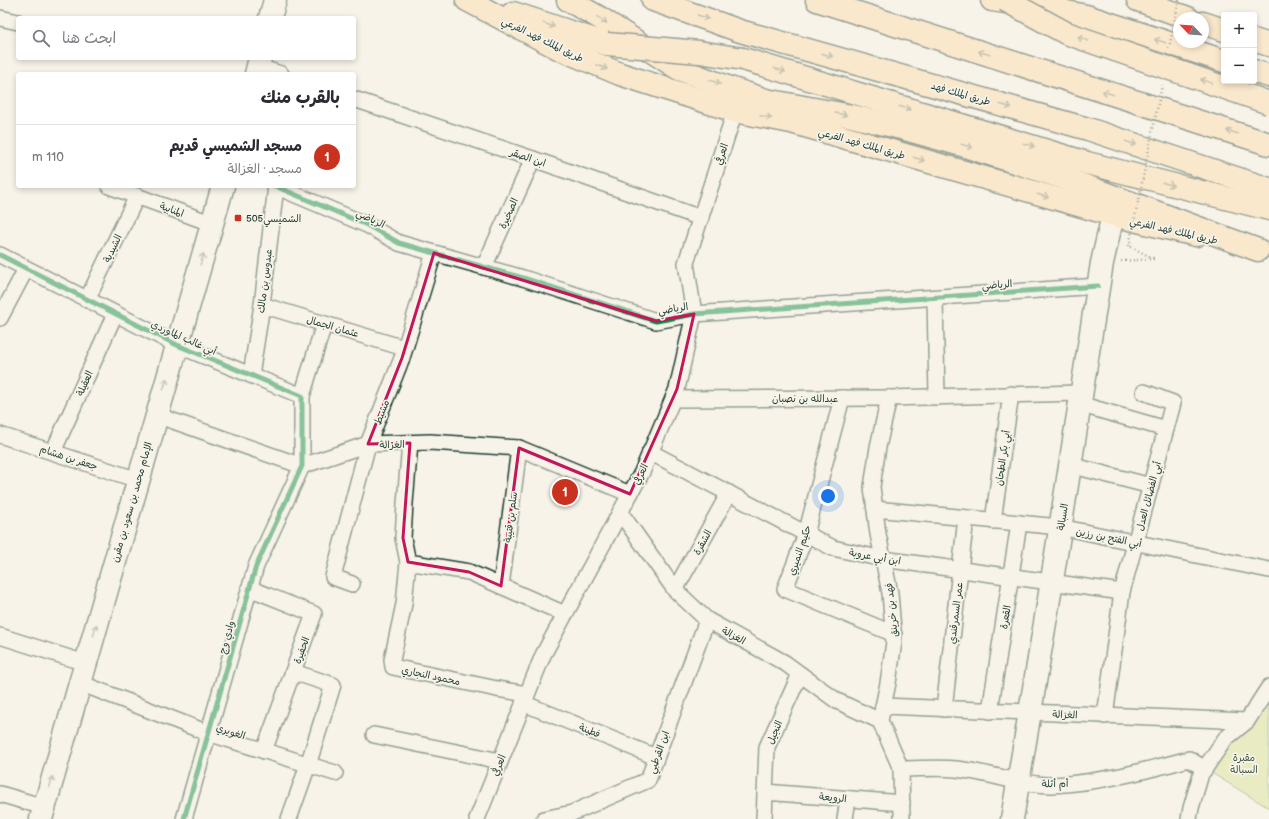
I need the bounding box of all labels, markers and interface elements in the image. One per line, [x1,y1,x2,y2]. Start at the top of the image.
north arrow [1173,12,1209,48]
map controls [1221,12,1257,84]
button: + [1221,12,1257,48]
one-way arrow [696,14,708,22]
street label: طريق الملك فهد الفرعي [498,15,586,68]
search box [16,16,356,60]
one-way arrow [596,16,607,24]
one-way arrow [543,22,556,29]
icon: search [30,27,52,49]
text: ابحث هنا [62,29,116,48]
one-way arrow [1077,34,1089,42]
one-way arrow [1155,36,1167,44]
button: − [1221,48,1257,84]
one-way arrow [978,49,991,56]
one-way arrow [820,52,833,59]
one-way arrow [596,63,608,71]
one-way arrow [774,67,786,75]
one-way arrow [1200,77,1212,85]
one-way arrow [709,79,721,87]
street label: طريق الملك فهد [930,80,992,108]
text: بالقرب منك [261,88,340,108]
one-way arrow [1102,88,1114,96]
one-way arrow [999,103,1012,110]
one-way arrow [898,105,911,112]
one-way arrow [834,110,847,118]
one-way arrow [759,114,772,122]
street label: طريق الملك فهد الفرعي [816,126,907,165]
one-way arrow [1226,128,1239,135]
text: مسجد الشميسي قديم [169,137,302,156]
one-way arrow [1124,140,1137,147]
street label: العرفي [712,142,732,167]
one-way arrow [1022,142,1035,149]
one-way arrow [960,143,973,150]
street label: ابن الصقر [507,146,547,170]
text: 110 m [32,149,64,165]
text: 1 [324,149,330,165]
one-way arrow [912,156,925,163]
text: مسجد · الغزالة [227,161,302,177]
one-way arrow [1161,181,1174,188]
one-way arrow [1037,193,1050,200]
street label: الصخيرة [497,196,521,231]
street label: المنابية [158,200,185,220]
street label: الرياضي [353,207,387,234]
marker: الشميسي505 [233,213,243,223]
place label: الشميسي505 [246,213,301,228]
street label: طريق الملك فهد الفرعي [1128,215,1219,250]
street label: الشيدية [101,232,125,264]
street label: عبدوس بن مالك [255,248,275,314]
one-way arrow [199,253,206,266]
street label: الرياضي [981,278,1013,295]
street label: الرياضي [657,301,690,320]
street label: عثمان الجمال [305,314,360,340]
street label: أبي غالب الماوردي [148,318,219,361]
street label: العقيلة [74,369,96,398]
one-way arrow [162,377,170,390]
street label: عبدالله بن نصبان [772,393,838,405]
street label: مشيط [372,398,392,427]
street label: أبي بكر الطحان [993,429,1016,487]
street label: الغزالة [379,439,405,451]
street label: الإمام محمد بن سعود بن مقرن [109,441,156,564]
street label: جعفر بن هشام [38,443,99,474]
street label: أبي الفضائل العدل [1134,460,1167,533]
street label: العرفي [630,461,652,487]
pin: 1 [552,477,578,507]
your location [818,486,838,506]
street label: سلم بن قتيبة [502,491,521,543]
street label: السبالة [1055,503,1071,532]
street label: حكيم النميري [786,523,816,578]
street label: أبي الفتح بن رزين [1074,526,1143,553]
street label: الشقرة [691,528,715,557]
street label: ابن أبي عروبة [847,547,902,570]
street label: فهد بن خرينق [883,582,901,638]
street label: عمر السمرقندي [946,582,968,645]
street label: القعرة [998,604,1014,630]
street label: وادي وج [217,619,239,656]
one-way arrow [92,623,99,636]
street label: الغزالة [720,625,747,647]
street label: الحفيرة [292,635,312,665]
street label: محمود النجاري [400,664,461,690]
street label: الغزالة [1052,709,1078,721]
street label: النجيل [765,719,785,746]
street label: فطينة [577,721,602,741]
street label: الغويري [214,722,247,744]
street label: ابن القرطبي [646,729,675,776]
park label: مقبرة السبالة [1230,752,1258,776]
street label: العرفي [488,753,510,778]
one-way arrow [48,775,55,788]
street label: أم أثلة [1042,778,1069,791]
street label: الرويعة [819,791,847,805]

